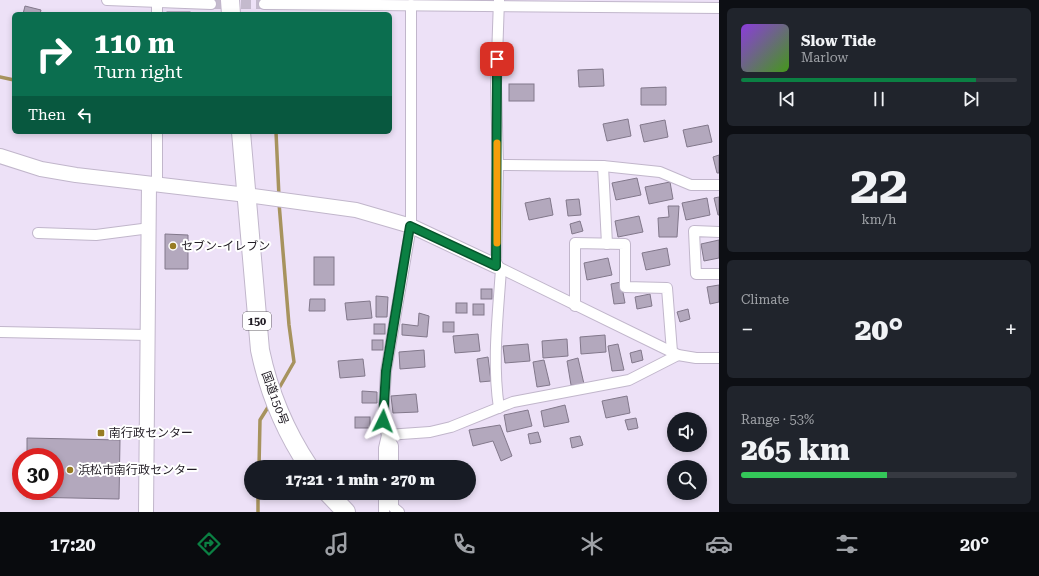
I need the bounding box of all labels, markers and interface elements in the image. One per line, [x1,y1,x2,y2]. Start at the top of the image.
text: 110 m [94,27,175,60]
icon: right [28,28,80,80]
text: Slow Tide [801,32,876,50]
pin [480,42,514,76]
icon: arrive [486,48,508,70]
text: Marlow [801,50,848,65]
text: Turn right [94,61,182,82]
icon: previous [776,88,798,110]
icon: pause [868,88,890,110]
icon: next [960,88,982,110]
icon: left [74,104,96,126]
text: Then [28,106,66,124]
text: 22 [850,155,908,216]
text: km/h [862,212,896,227]
place label: セブン-イレブン [181,239,270,253]
marker: セブン-イレブン [168,241,178,251]
text: Climate [741,292,789,307]
road number: 150 [243,312,271,330]
text: 20° [855,312,903,347]
text: − [741,317,753,342]
text: + [1005,317,1017,342]
street label: 国道150号 [259,369,291,427]
position arrow [362,400,404,442]
map controls [667,412,707,500]
button: sound [667,412,707,452]
text: Range · 53% [741,412,814,427]
place label: 南行政センター [109,426,193,440]
marker: 南行政センター [96,428,106,438]
text: 265 km [741,432,850,467]
speed limit sign: 30 [12,448,64,500]
button: search [667,460,707,500]
place label: 浜松市南行政センター [78,463,198,477]
marker: 浜松市南行政センター [65,465,75,475]
text: 17:21 · 1 min · 270 m [285,471,435,489]
icon: directions [195,530,223,558]
icon: music [323,530,351,558]
icon: phone [450,530,478,558]
icon: climate [578,530,606,558]
icon: car [705,530,733,558]
icon: filters [833,530,861,558]
text: 17:20 [50,534,96,555]
text: 20° [960,534,989,555]

